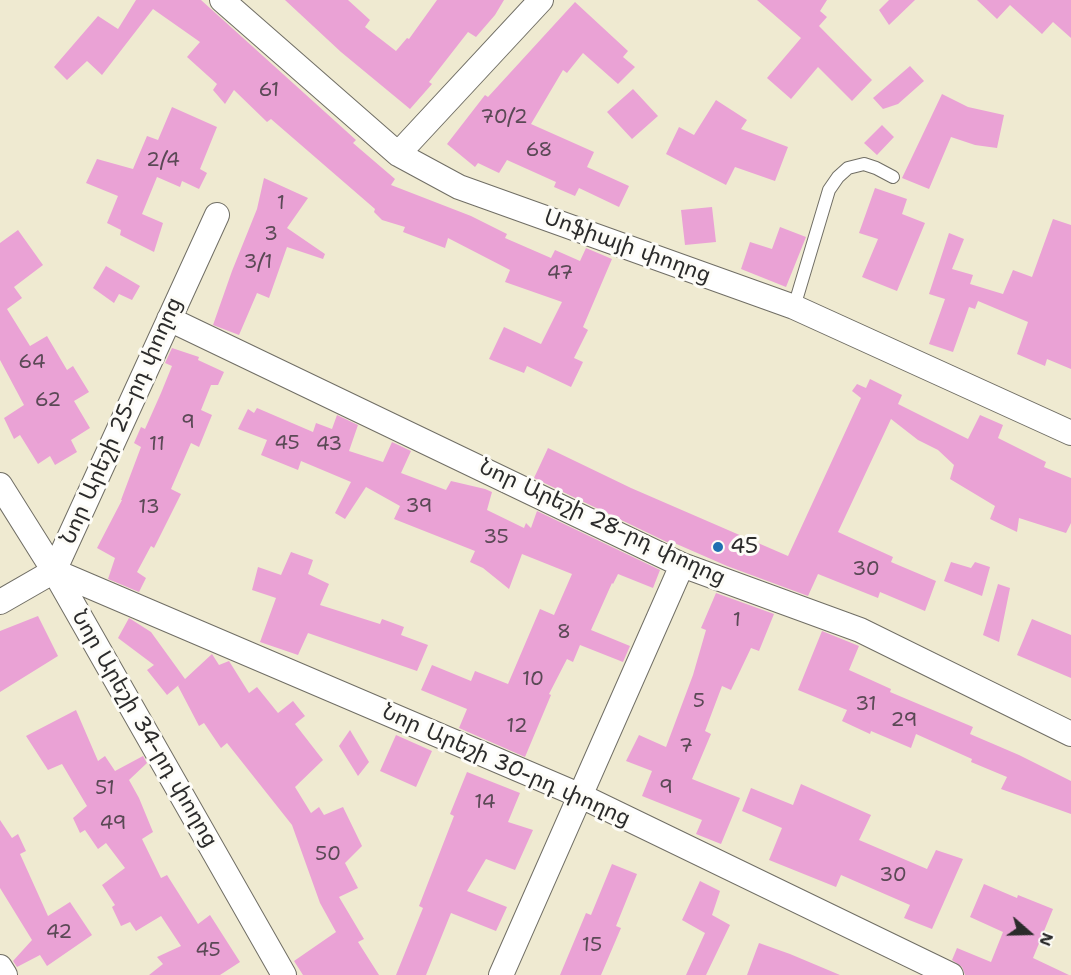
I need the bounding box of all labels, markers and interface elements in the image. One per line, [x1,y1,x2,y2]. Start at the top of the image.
house number: 61 [259,79,279,103]
house number: 70/2 [480,106,528,130]
house number: 68 [525,139,553,163]
house number: 2/4 [146,149,180,173]
house number: 1 [277,192,285,216]
street label: Սոֆիայի փողոց [540,205,714,289]
house number: 3 [264,223,278,247]
house number: 3/1 [244,251,272,275]
house number: 47 [547,262,573,286]
street label: Նոր Արեշի 25-րդ փողոց [56,293,188,549]
house number: 64 [18,351,46,375]
house number: 62 [35,389,61,413]
house number: 9 [181,411,195,435]
house number: 45 [274,432,300,456]
house number: 11 [149,433,165,457]
house number: 43 [316,433,342,457]
street label: Նոր Արեշի 28-րդ փողոց [475,454,729,592]
house number: 39 [406,495,432,519]
house number: 13 [138,496,160,520]
house number: 35 [483,526,509,550]
place label: 45 [730,534,758,560]
marker: 45 [711,540,725,554]
house number: 30 [852,558,880,582]
street label: Նոր Արեշի 34-րդ փողոց [65,606,223,852]
house number: 1 [733,609,741,633]
house number: 8 [557,621,571,645]
house number: 10 [522,668,544,692]
house number: 5 [693,690,705,714]
house number: 31 [855,693,877,717]
street label: Նոր Արեշի 30-րդ փողոց [378,699,634,833]
house number: 29 [891,709,917,733]
house number: 12 [506,715,528,739]
house number: 7 [679,735,693,759]
house number: 9 [659,776,673,800]
house number: 51 [95,777,115,801]
house number: 14 [474,791,496,815]
house number: 49 [99,812,127,836]
house number: 50 [315,843,341,867]
house number: 30 [879,864,907,888]
north arrow [999,903,1059,963]
house number: 42 [46,921,72,945]
text: N [1034,930,1058,949]
house number: 15 [582,934,602,958]
house number: 45 [195,939,221,963]

